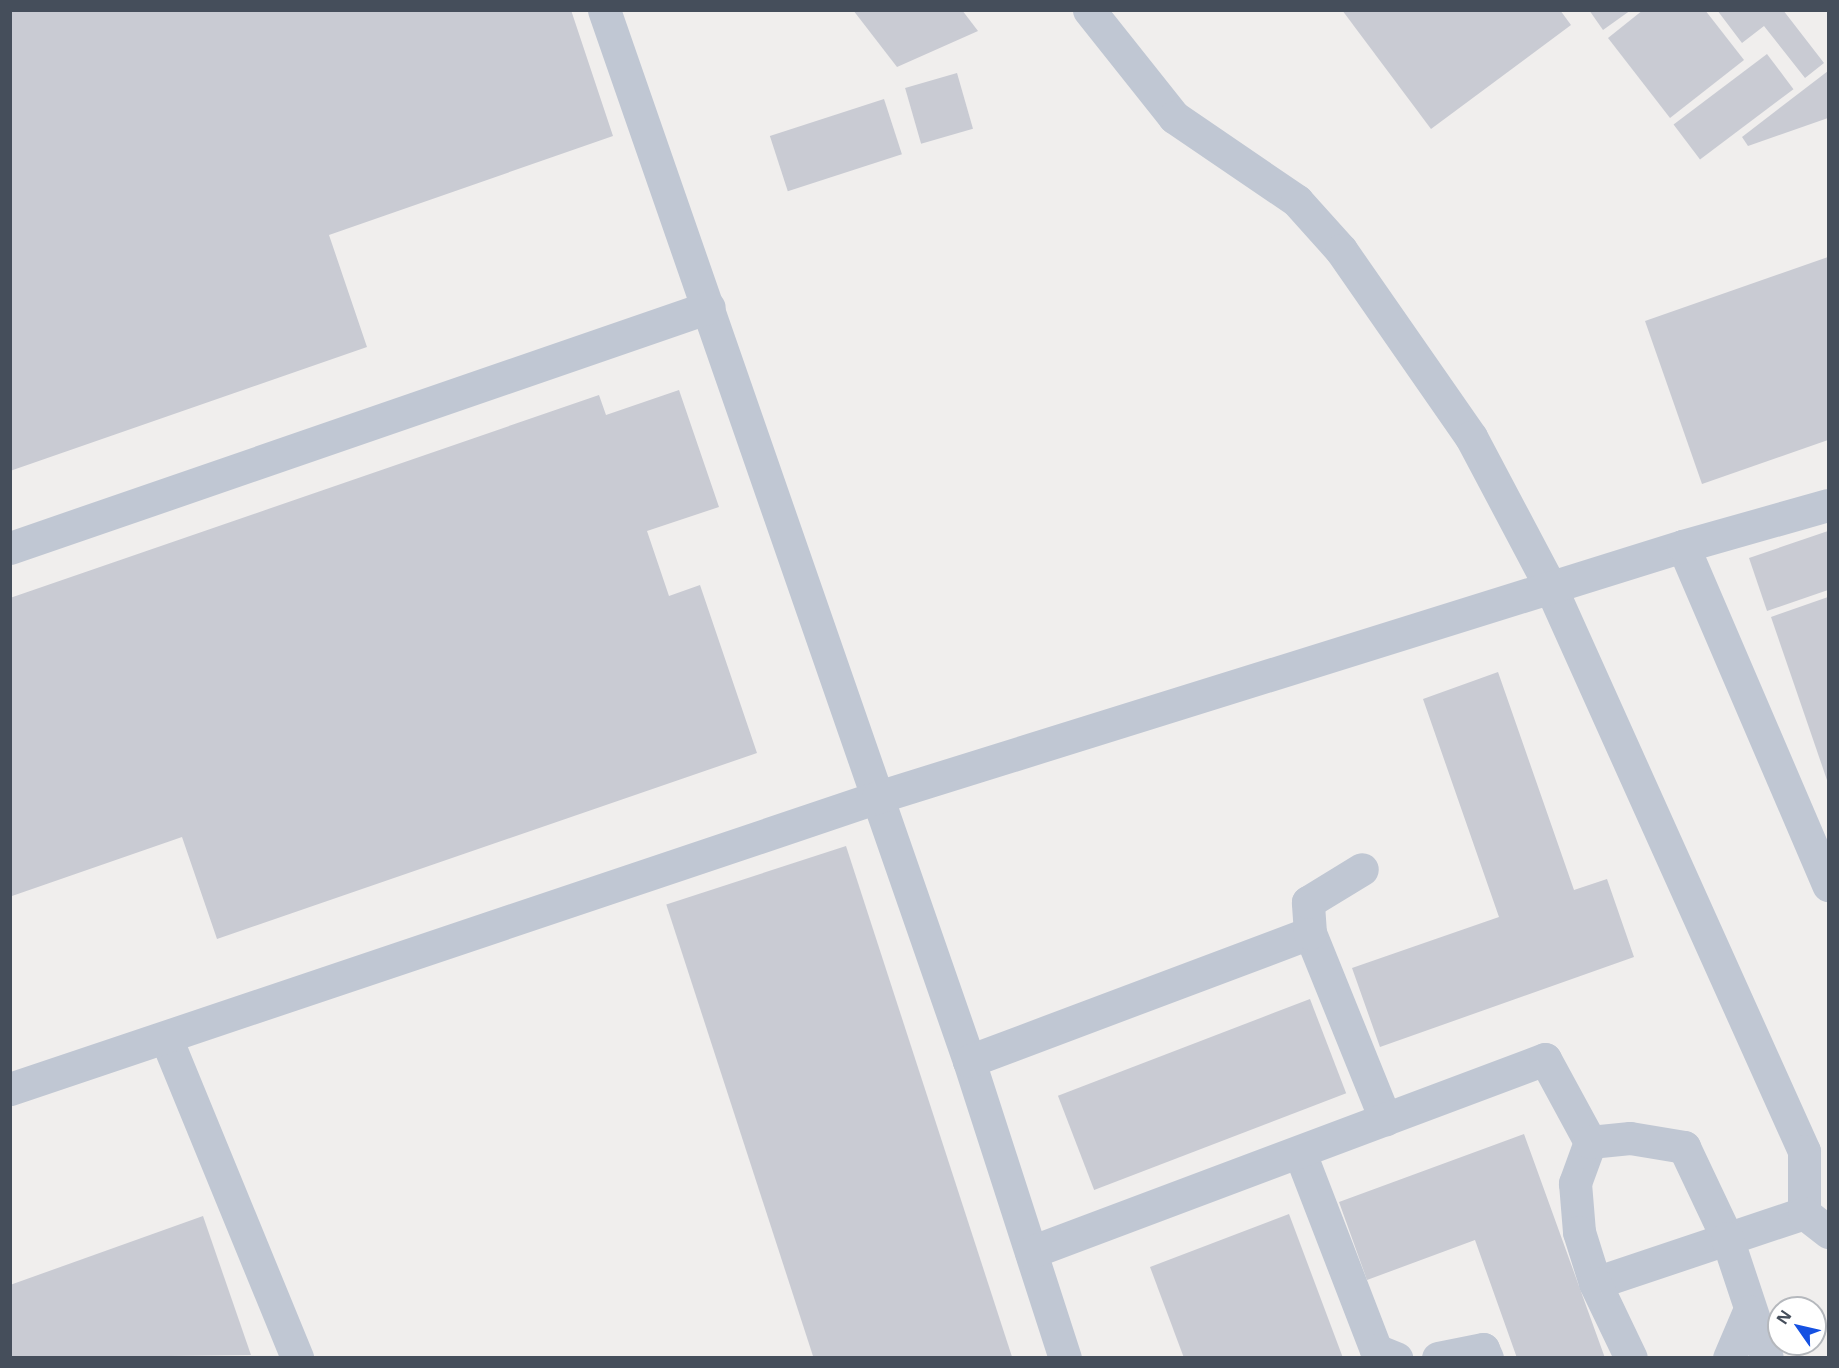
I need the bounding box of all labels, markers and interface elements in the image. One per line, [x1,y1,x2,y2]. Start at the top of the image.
north arrow [1767,1296,1827,1356]
text: N [1771,1306,1796,1329]

